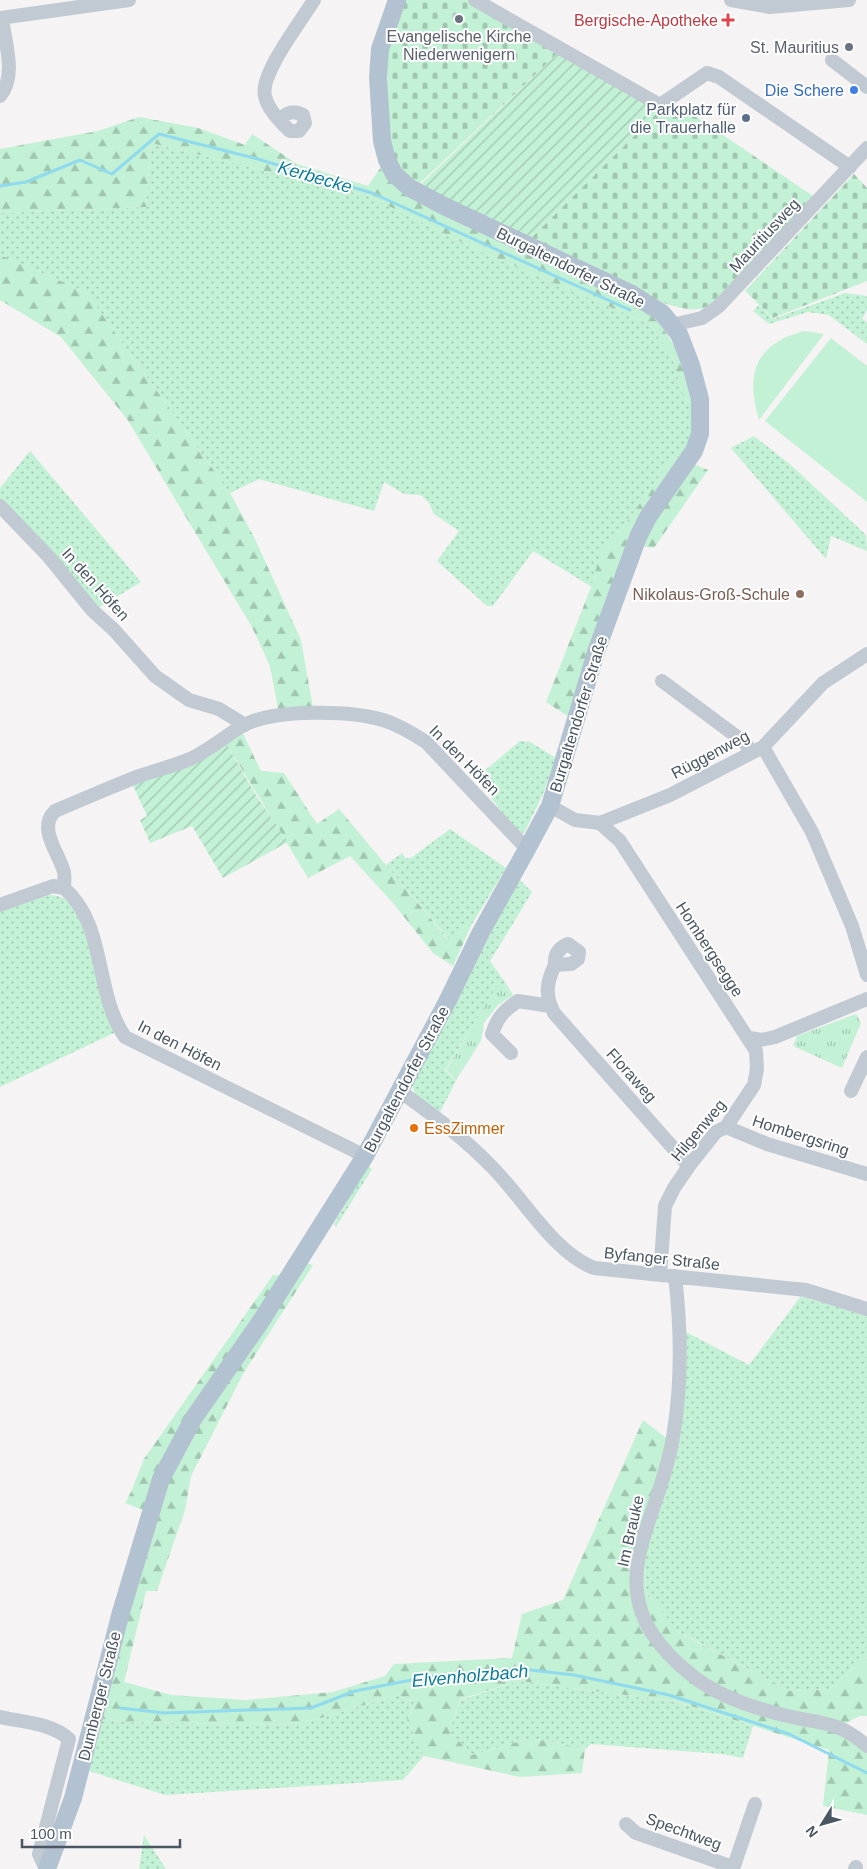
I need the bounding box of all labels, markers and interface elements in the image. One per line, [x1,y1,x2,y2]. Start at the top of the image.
place label: Bergische-Apotheke [574,12,718,29]
marker: Evangelische Kirche Niederwenigern [453,13,465,25]
marker: Bergische-Apotheke [722,14,734,26]
place label: Evangelische Kirche Niederwenigern [387,28,532,63]
place label: St. Mauritius [750,39,839,56]
marker: St. Mauritius [843,41,855,53]
place label: Die Schere [765,82,844,99]
marker: Die Schere [848,84,860,96]
place label: Parkplatz für die Trauerhalle [630,101,737,136]
marker: Parkplatz für die Trauerhalle [740,112,752,124]
water label: Kerbecke [276,157,354,197]
street label: Mauritiusweg [726,195,803,276]
street label: Burgaltendorfer Straße [494,224,648,311]
street label: In den Höfen [59,545,133,624]
place label: Nikolaus-Groß-Schule [633,586,790,603]
marker: Nikolaus-Groß-Schule [794,588,806,600]
street label: Burgaltendorfer Straße [547,634,610,794]
street label: In den Höfen [426,722,503,799]
street label: Rüggenweg [669,727,752,782]
street label: Hombergsegge [673,899,747,1000]
street label: Burgaltendorfer Straße [361,1003,452,1155]
street label: In den Höfen [135,1017,224,1074]
street label: Floraweg [603,1045,660,1105]
street label: Hilgenweg [668,1096,729,1164]
street label: Hombergsring [750,1112,851,1159]
place label: EssZimmer [424,1120,506,1137]
marker: EssZimmer [408,1122,420,1134]
street label: Byfanger Straße [603,1244,721,1273]
street label: Im Brauke [614,1494,647,1569]
street label: Dumberger Straße [75,1630,124,1762]
water label: Elvenholzbach [411,1661,529,1691]
north arrow [797,1799,847,1849]
street label: Spechtweg [644,1810,724,1853]
scale bar [22,1816,180,1848]
text: N [802,1823,821,1841]
text: 100 m [30,1825,72,1842]

